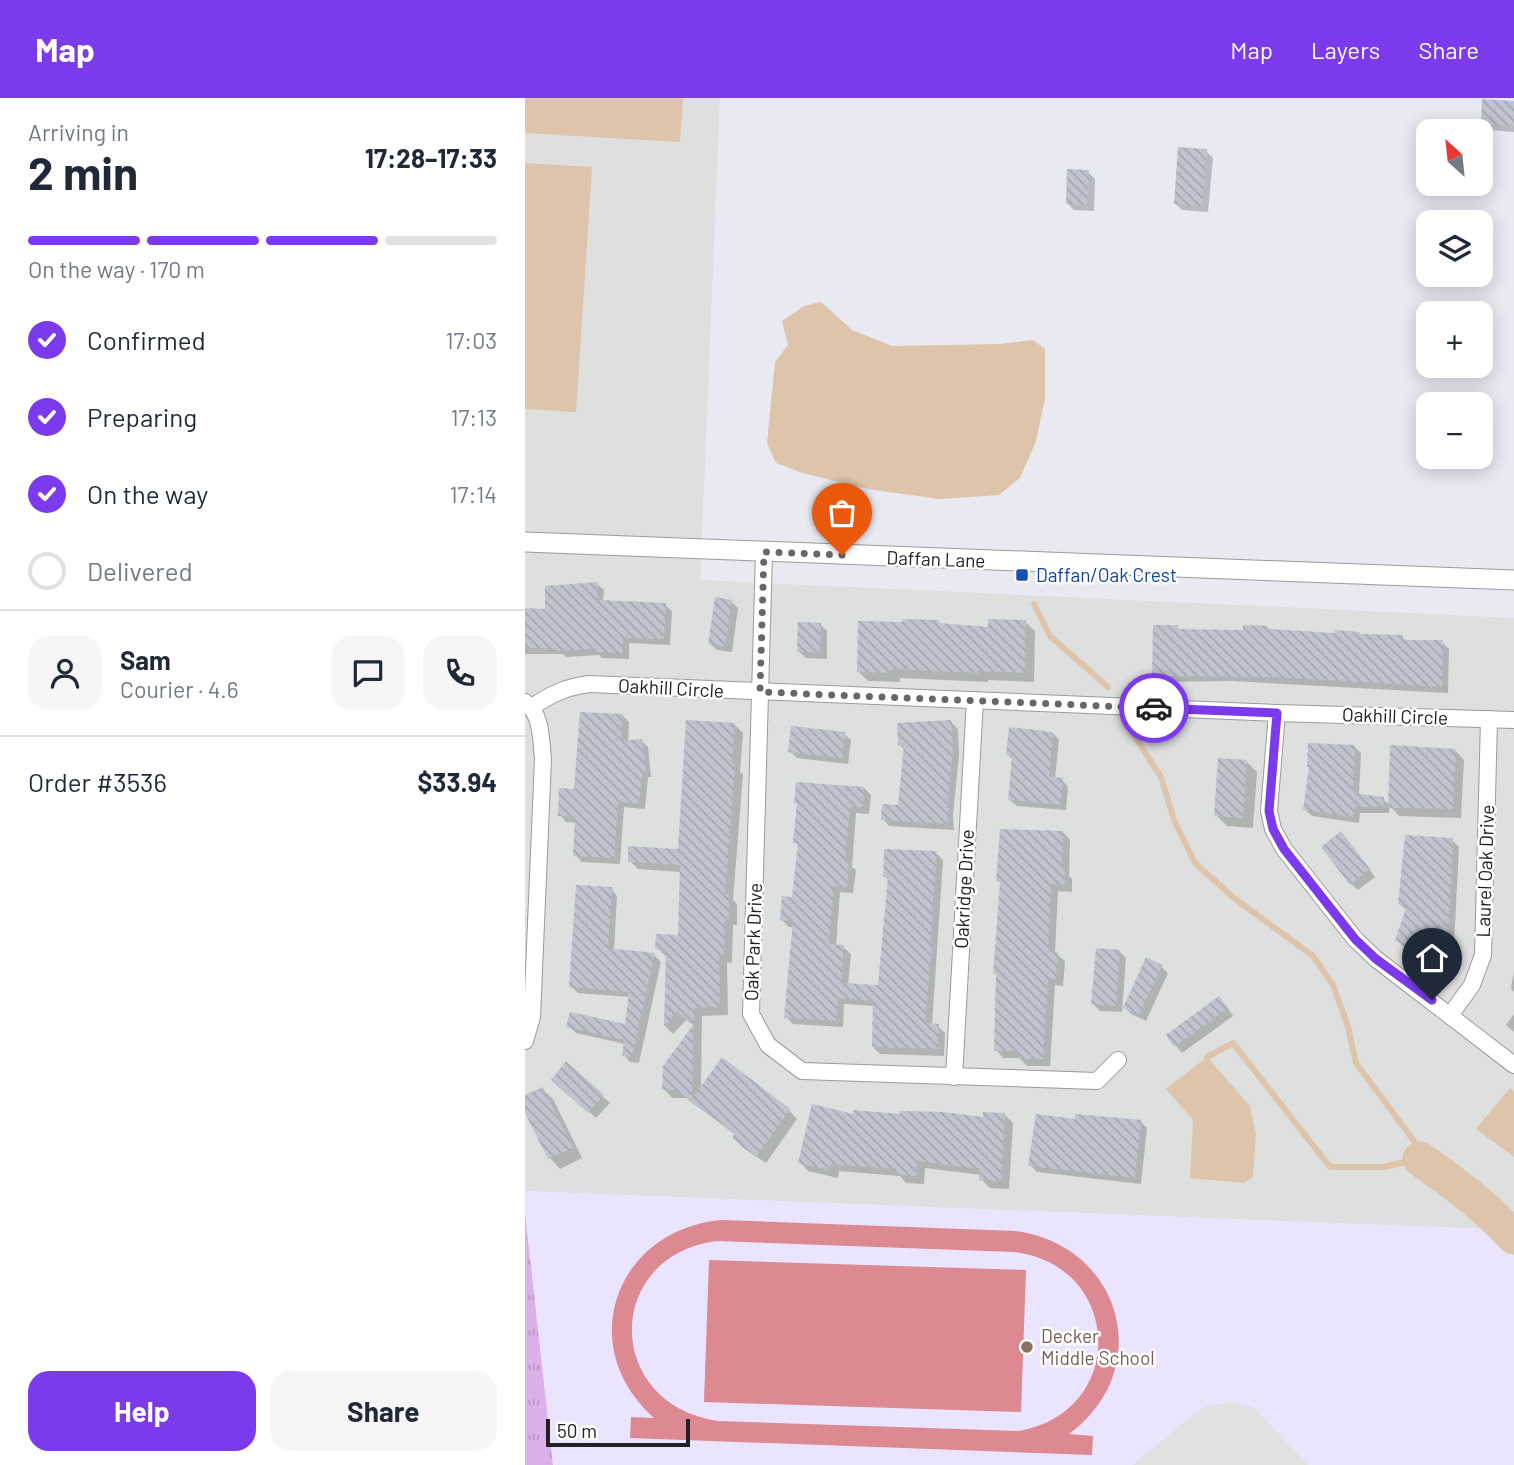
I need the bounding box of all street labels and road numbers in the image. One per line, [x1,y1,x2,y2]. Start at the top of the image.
street label: Daffan Lane [886,545,986,572]
street label: Oakhill Circle [617,673,725,702]
street label: Oakhill Circle [1342,702,1448,729]
street label: Laurel Oak Drive [1471,804,1498,938]
street label: Oakridge Drive [949,829,978,949]
street label: Oak Park Drive [739,883,766,1001]

